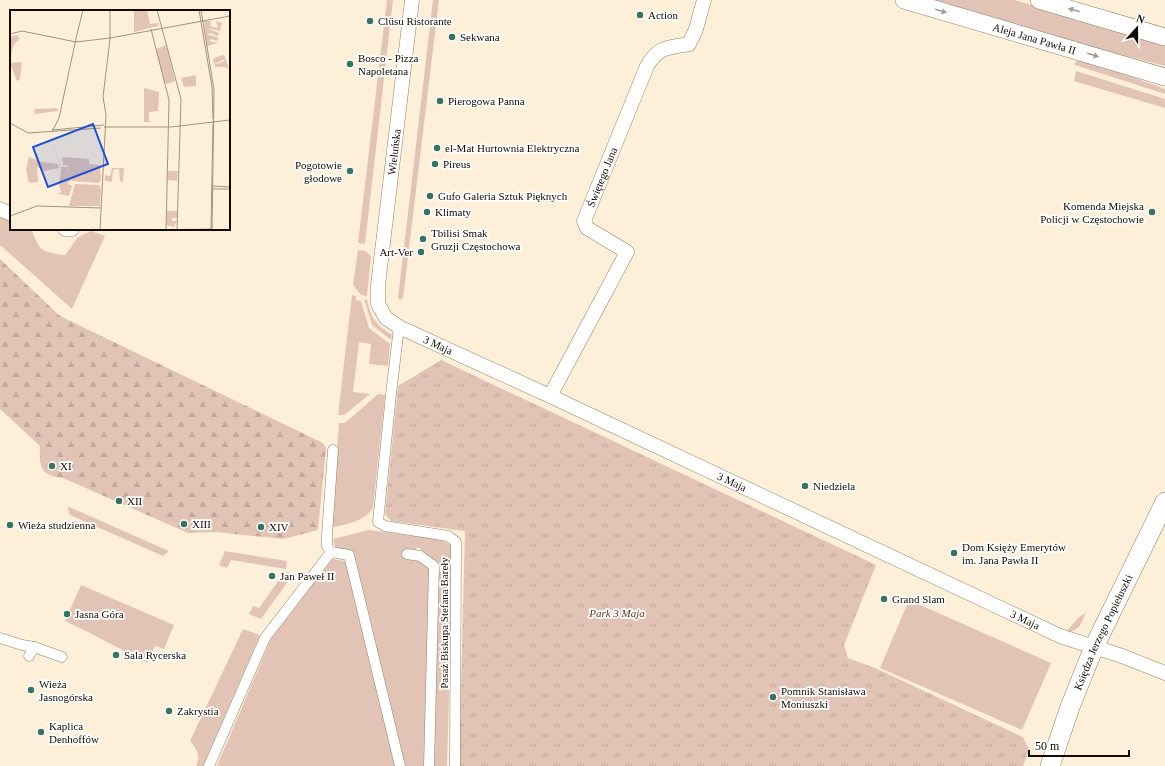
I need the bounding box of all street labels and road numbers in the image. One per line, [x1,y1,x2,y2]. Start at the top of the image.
street label: Aleja Jana Pawła II [992,21,1078,56]
street label: Wieluńska [385,128,403,176]
street label: Świętego Jana [584,145,619,209]
street label: 3 Maja [422,333,455,357]
street label: 3 Maja [715,470,749,494]
street label: Pasaż Biskupa Stefana Bareły [438,557,450,689]
street label: Księdza Jerzego Popiełuszki [1071,572,1135,692]
street label: 3 Maja [1009,608,1042,632]

